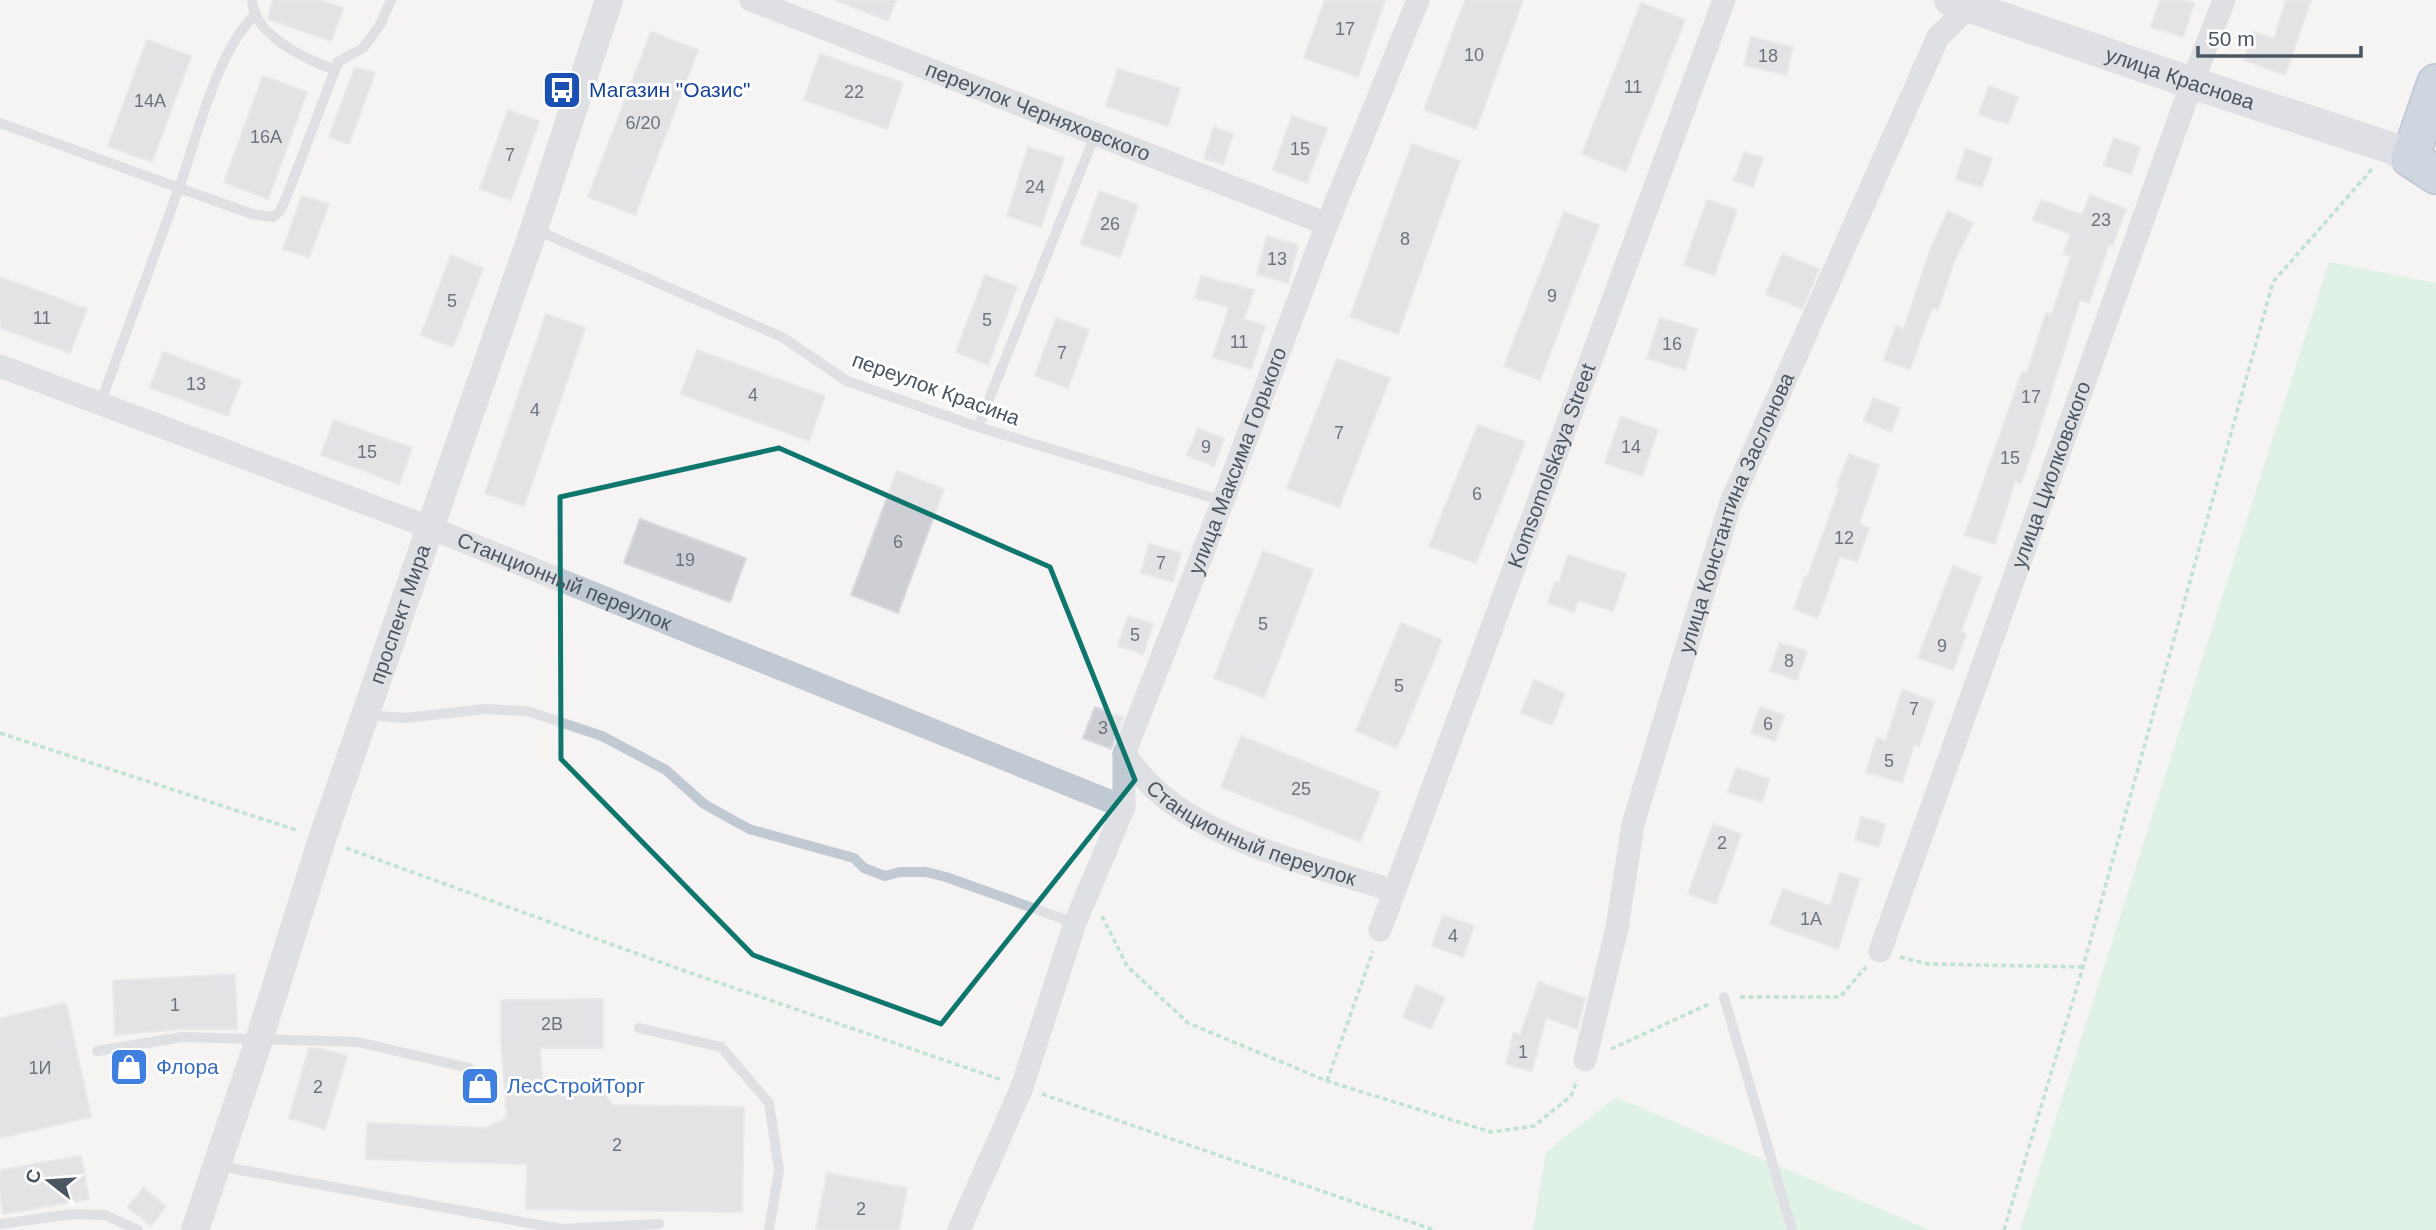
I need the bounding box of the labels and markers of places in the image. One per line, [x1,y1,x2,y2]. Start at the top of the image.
bus stop icon: Магазин "Оазис" [541,69,583,111]
place label: Магазин "Оазис" [589,78,750,101]
shop icon: Флора [108,1046,150,1088]
place label: Флора [156,1055,219,1078]
shop icon: ЛесСтройТорг [459,1065,501,1107]
place label: ЛесСтройТорг [507,1074,645,1097]

